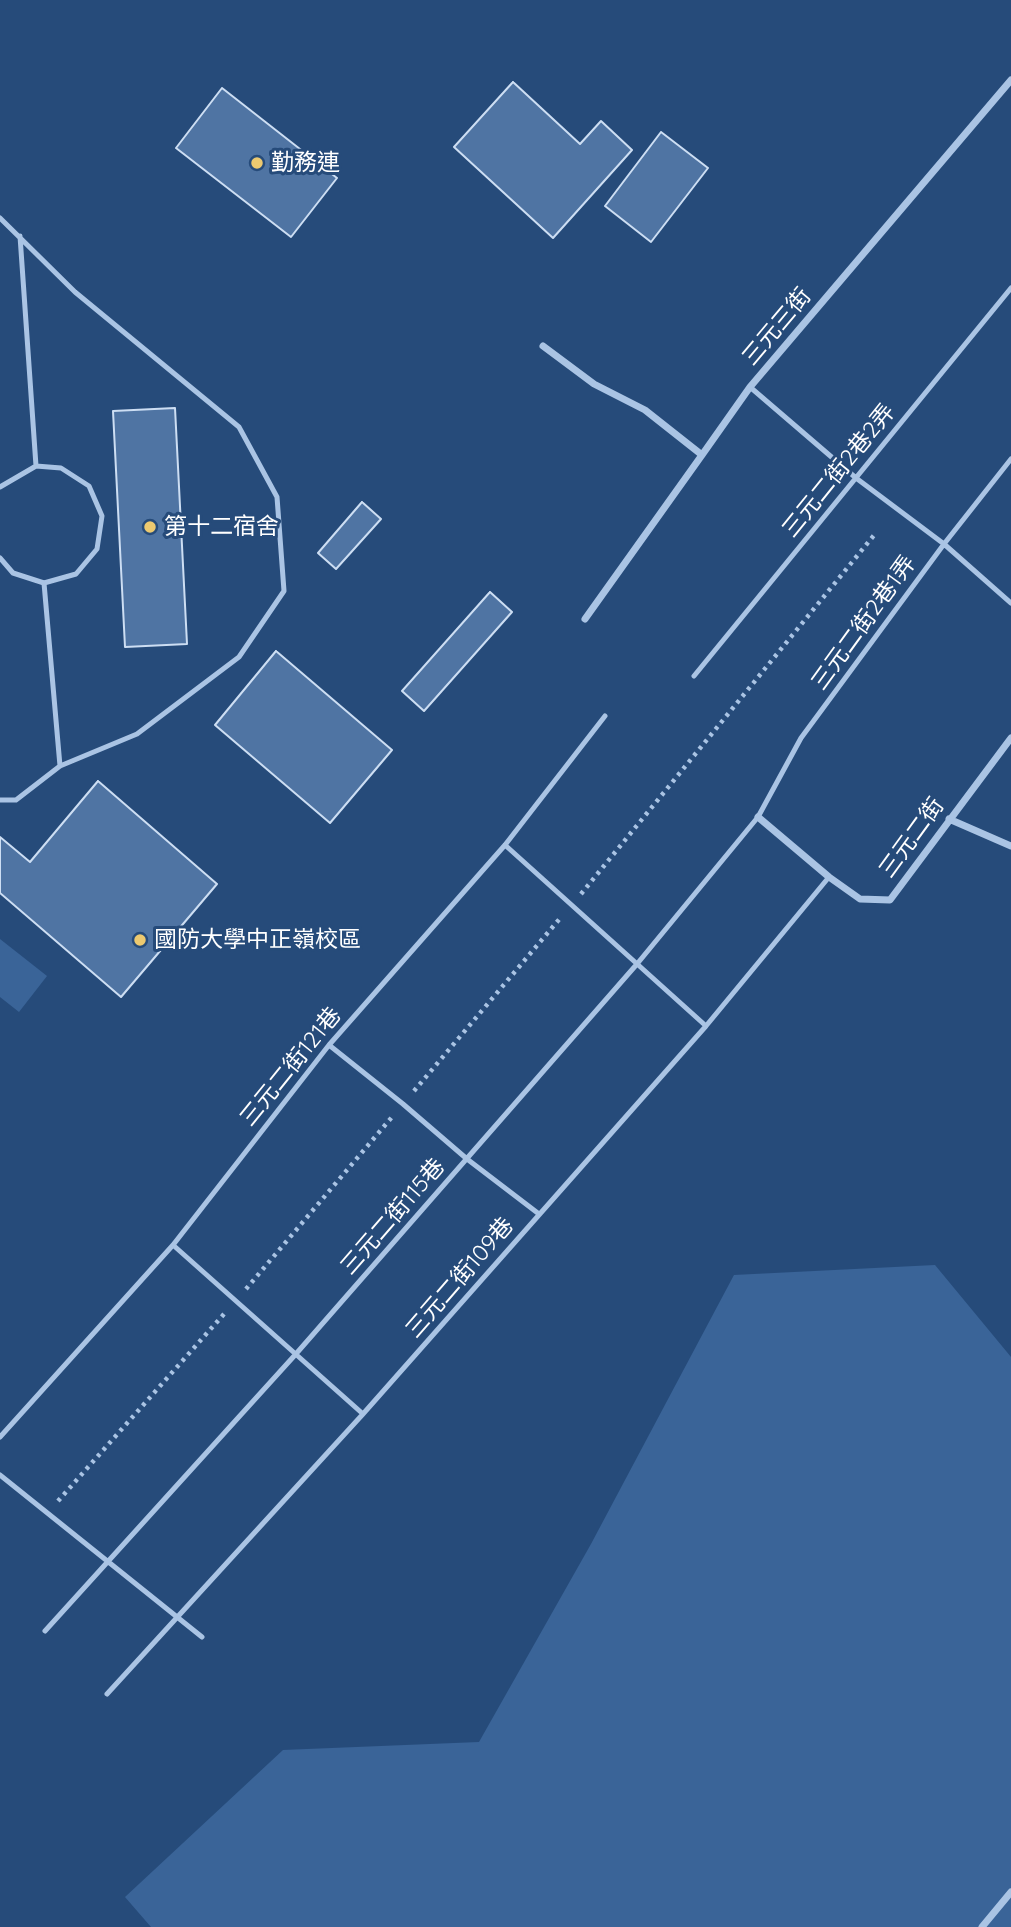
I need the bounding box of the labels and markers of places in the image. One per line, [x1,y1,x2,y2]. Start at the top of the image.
place label: 勤務連 [271,149,340,177]
marker: 勤務連 [249,155,265,171]
place label: 第十二宿舍 [164,513,279,541]
marker: 第十二宿舍 [142,519,158,535]
place label: 國防大學中正嶺校區 [154,926,361,954]
marker: 國防大學中正嶺校區 [132,932,148,948]

